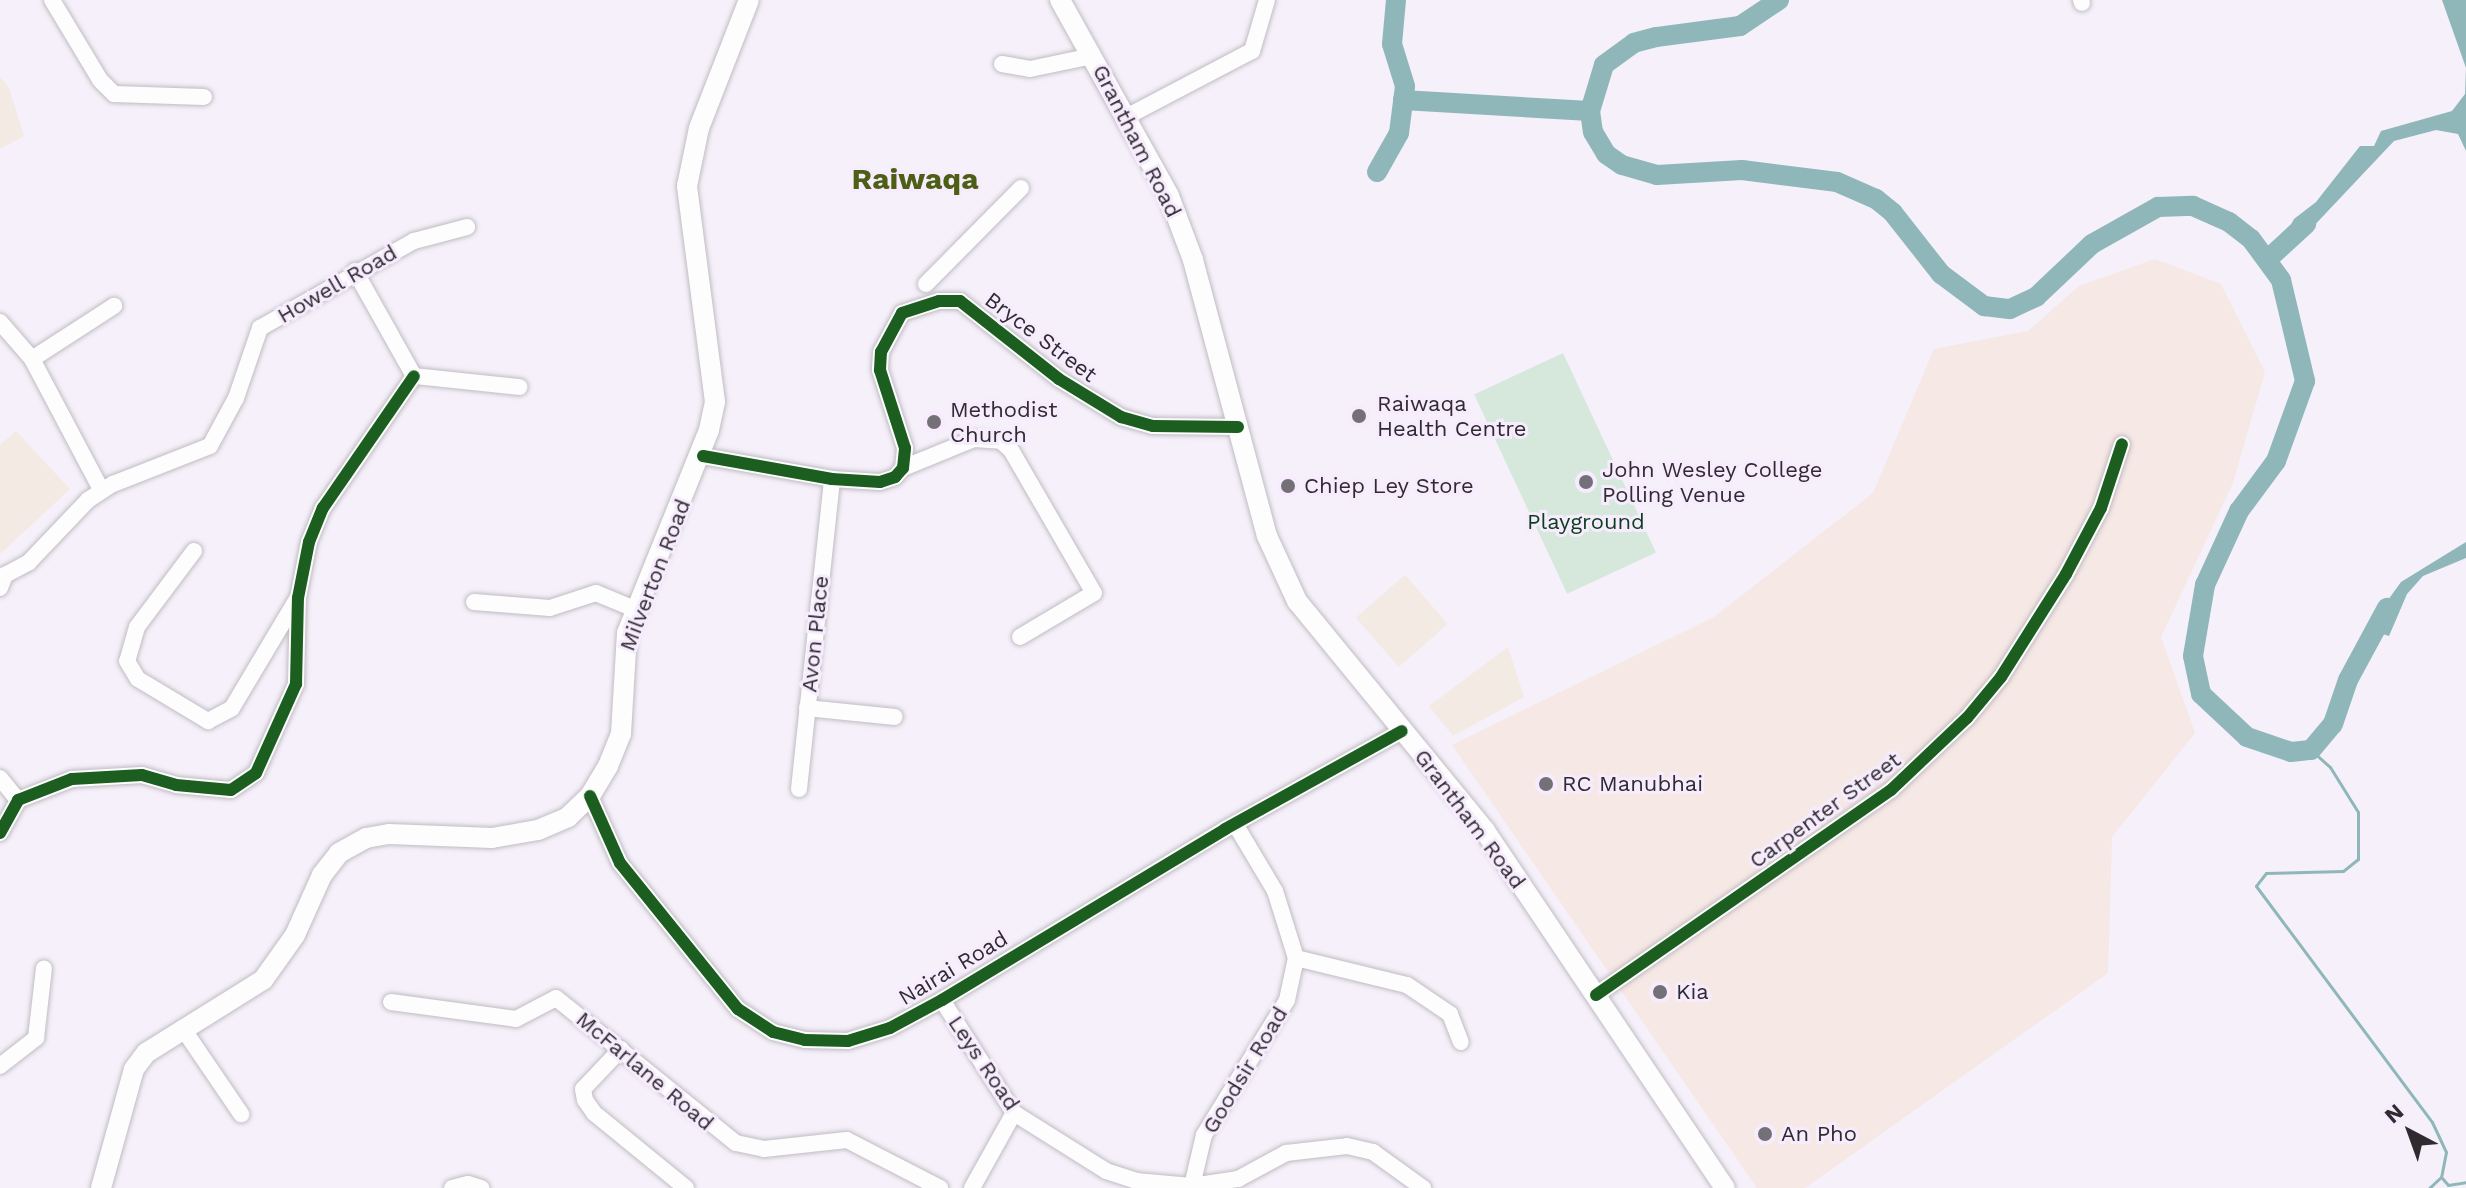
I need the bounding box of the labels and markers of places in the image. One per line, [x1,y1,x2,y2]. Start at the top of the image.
place label: Raiwaqa Health Centre [1377,390,1527,442]
place label: Methodist Church [950,396,1057,448]
marker: Raiwaqa Health Centre [1348,405,1370,427]
marker: Methodist Church [925,413,943,431]
place label: John Wesley College Polling Venue [1602,456,1823,508]
place label: Chiep Ley Store [1304,473,1474,499]
marker: John Wesley College Polling Venue [1577,473,1595,491]
marker: Chiep Ley Store [1279,477,1297,495]
place label: RC Manubhai [1562,771,1703,797]
marker: RC Manubhai [1537,775,1555,793]
place label: Kia [1676,979,1709,1005]
marker: Kia [1651,983,1669,1001]
place label: An Pho [1781,1121,1857,1147]
marker: An Pho [1756,1125,1774,1143]

